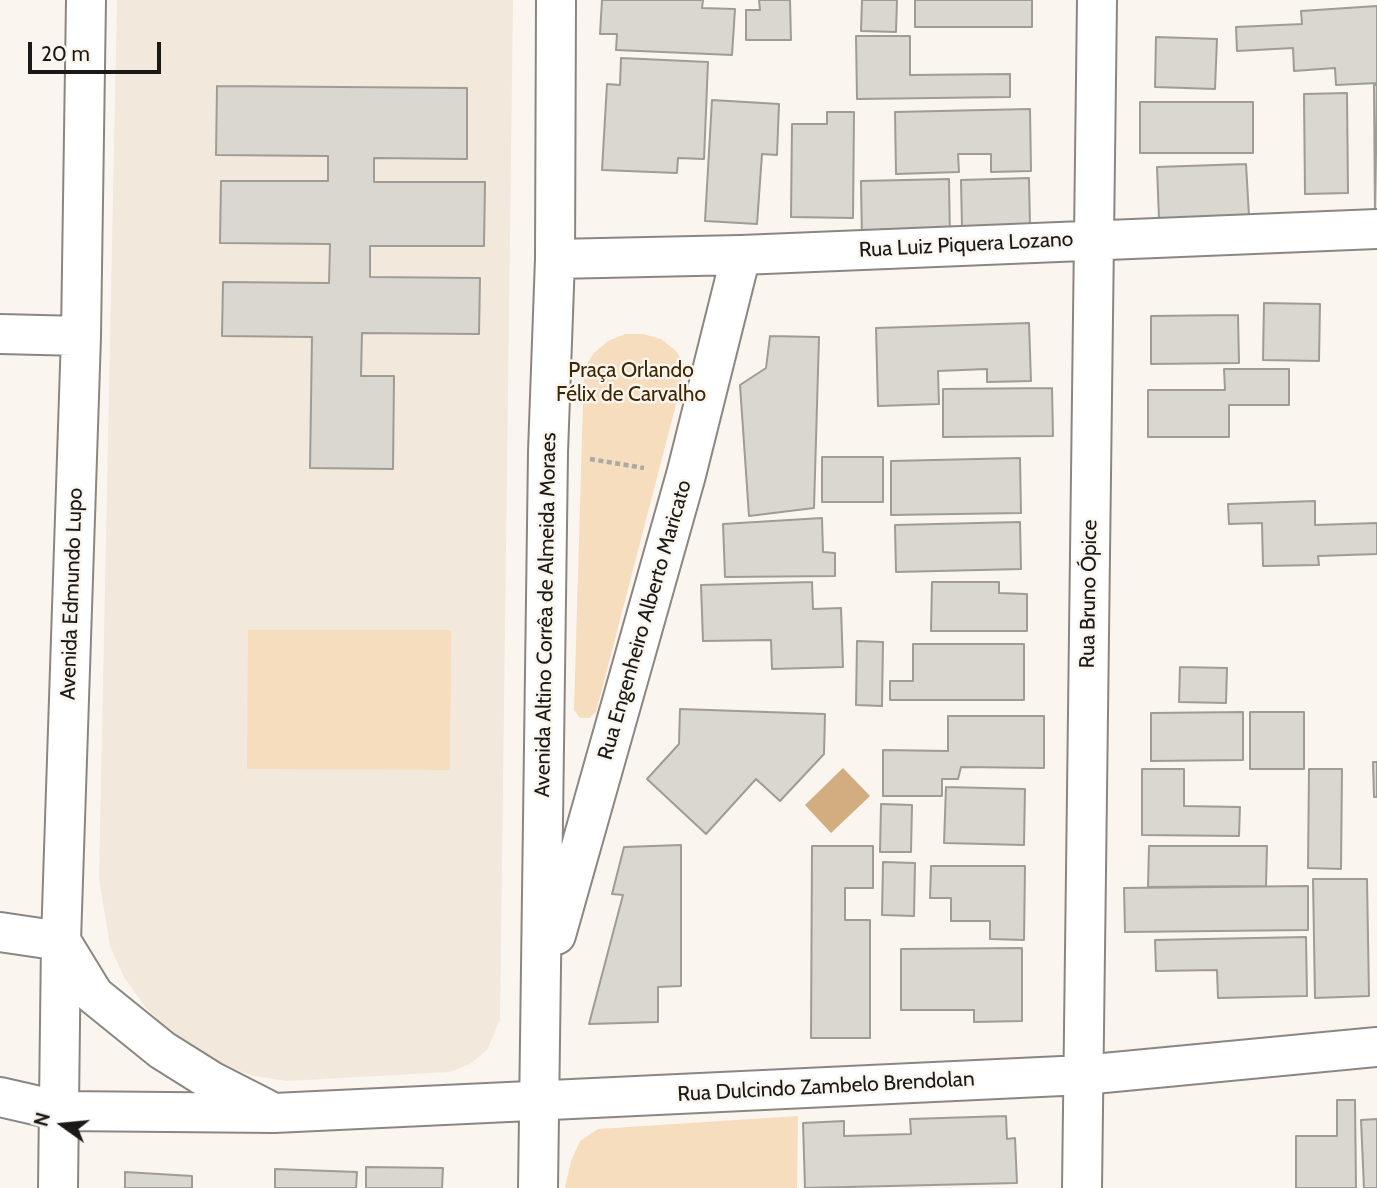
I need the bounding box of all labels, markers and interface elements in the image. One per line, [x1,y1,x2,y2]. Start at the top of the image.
scale bar [32,28,164,72]
text: 20 m [41,41,90,66]
street label: Rua Luiz Piquera Lozano [858,227,1074,263]
park label: Praça Orlando Félix de Carvalho [556,358,706,408]
street label: Avenida Altino Corrêa de Almeida Moraes [530,432,562,798]
street label: Rua Engenheiro Alberto Maricato [593,477,697,763]
street label: Avenida Edmundo Lupo [56,487,88,701]
street label: Rua Bruno Ópice [1075,519,1103,669]
street label: Rua Dulcindo Zambelo Brendolan [677,1067,975,1107]
north arrow [28,1090,98,1160]
text: N [29,1110,55,1129]

